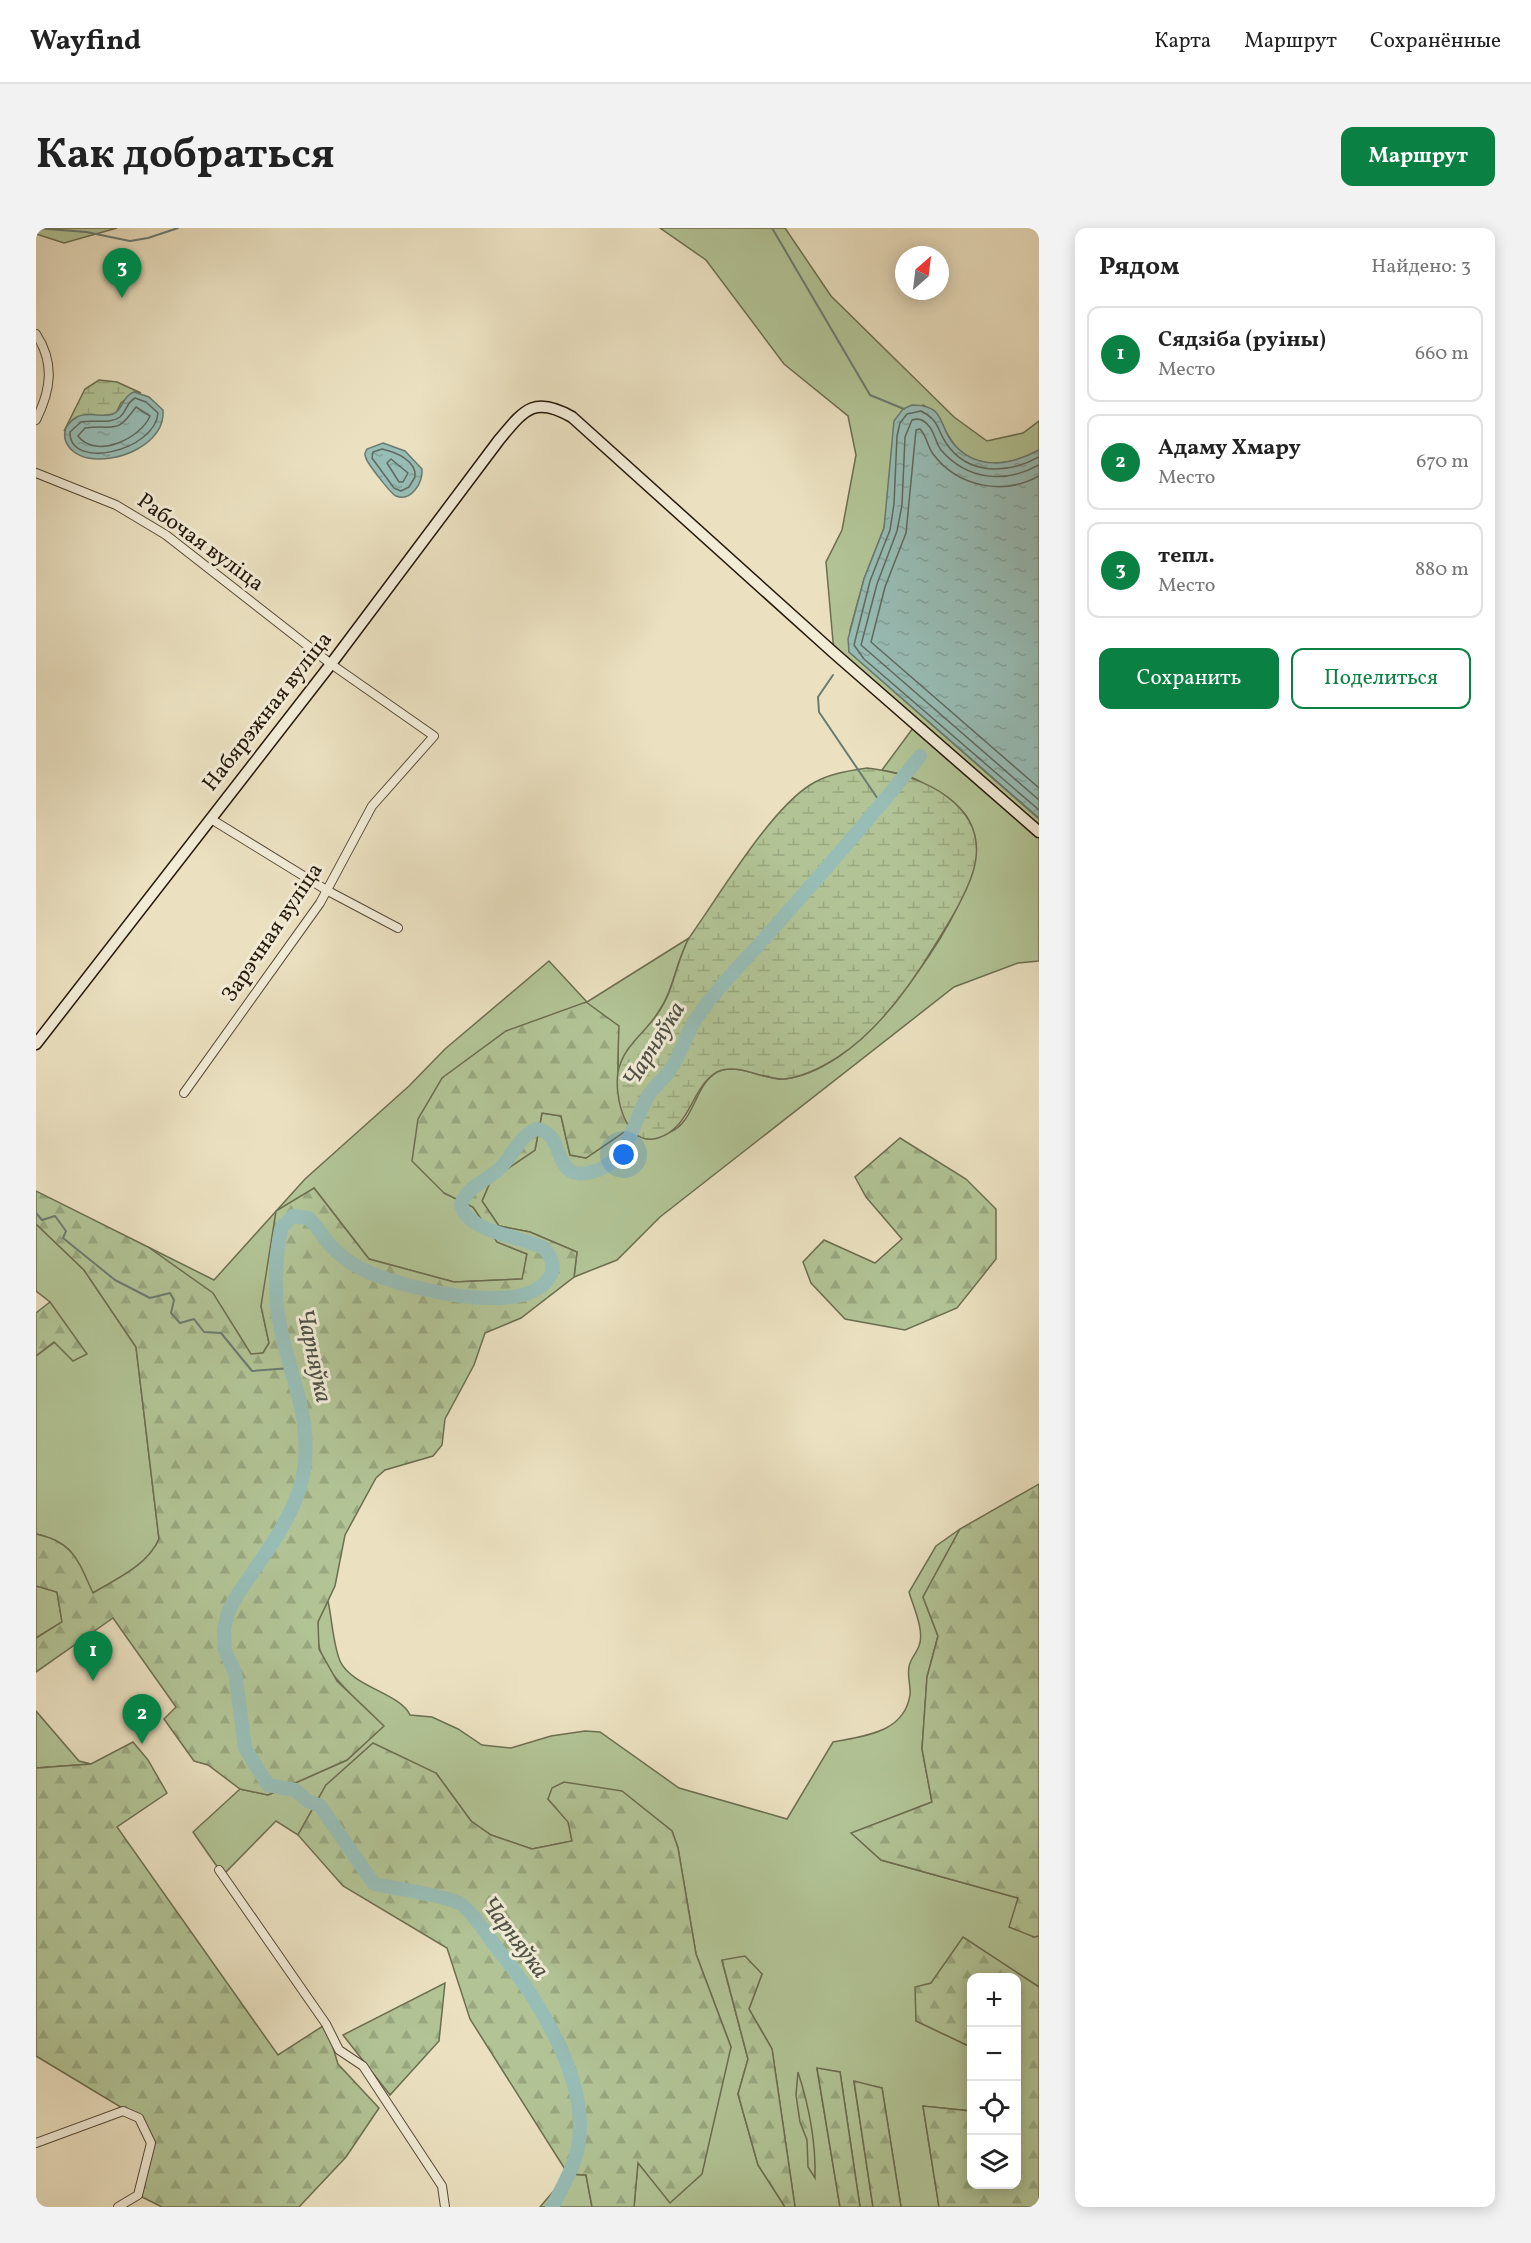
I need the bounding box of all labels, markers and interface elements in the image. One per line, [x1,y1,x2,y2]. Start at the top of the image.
text: Wayfind [30,22,141,61]
text: Карта [1154,27,1211,56]
text: Маршрут [1244,27,1337,56]
text: Сохранённые [1370,27,1501,56]
text: Как добраться [36,127,335,186]
button: Маршрут [1341,127,1495,186]
north arrow [895,246,949,300]
pin: 3 [102,248,142,298]
text: Рядом [1099,249,1179,285]
text: Найдено: 3 [1371,253,1471,281]
text: Сядзіба (руіны) [1158,325,1326,356]
text: 1 [1116,340,1125,368]
text: 660 m [1415,340,1469,368]
text: Место [1158,356,1215,384]
text: Адаму Хмару [1158,433,1301,464]
text: 2 [1115,448,1126,476]
text: 670 m [1416,448,1469,476]
text: Место [1158,464,1215,492]
street label: Рабочая вуліца [130,486,270,600]
text: тепл. [1158,541,1215,572]
text: 3 [1115,556,1126,584]
text: 880 m [1415,556,1469,584]
text: Место [1158,572,1215,600]
street label: Набярэжная вуліца [196,626,340,798]
button: Сохранить [1099,648,1279,709]
button: Поделиться [1291,648,1471,709]
street label: Зарэчная вуліца [215,857,331,1009]
water label: Чарняўка [615,996,695,1094]
your location [609,1140,638,1169]
water label: Чарняўка [287,1306,339,1406]
pin: 1 [74,1632,112,1681]
pin: 2 [122,1694,162,1744]
water label: Чарняўка [472,1890,556,1986]
map controls [967,1973,1021,2189]
button: + [967,1973,1021,2027]
button: − [967,2027,1021,2081]
button: locate [967,2081,1021,2135]
button: layers [967,2135,1021,2189]

